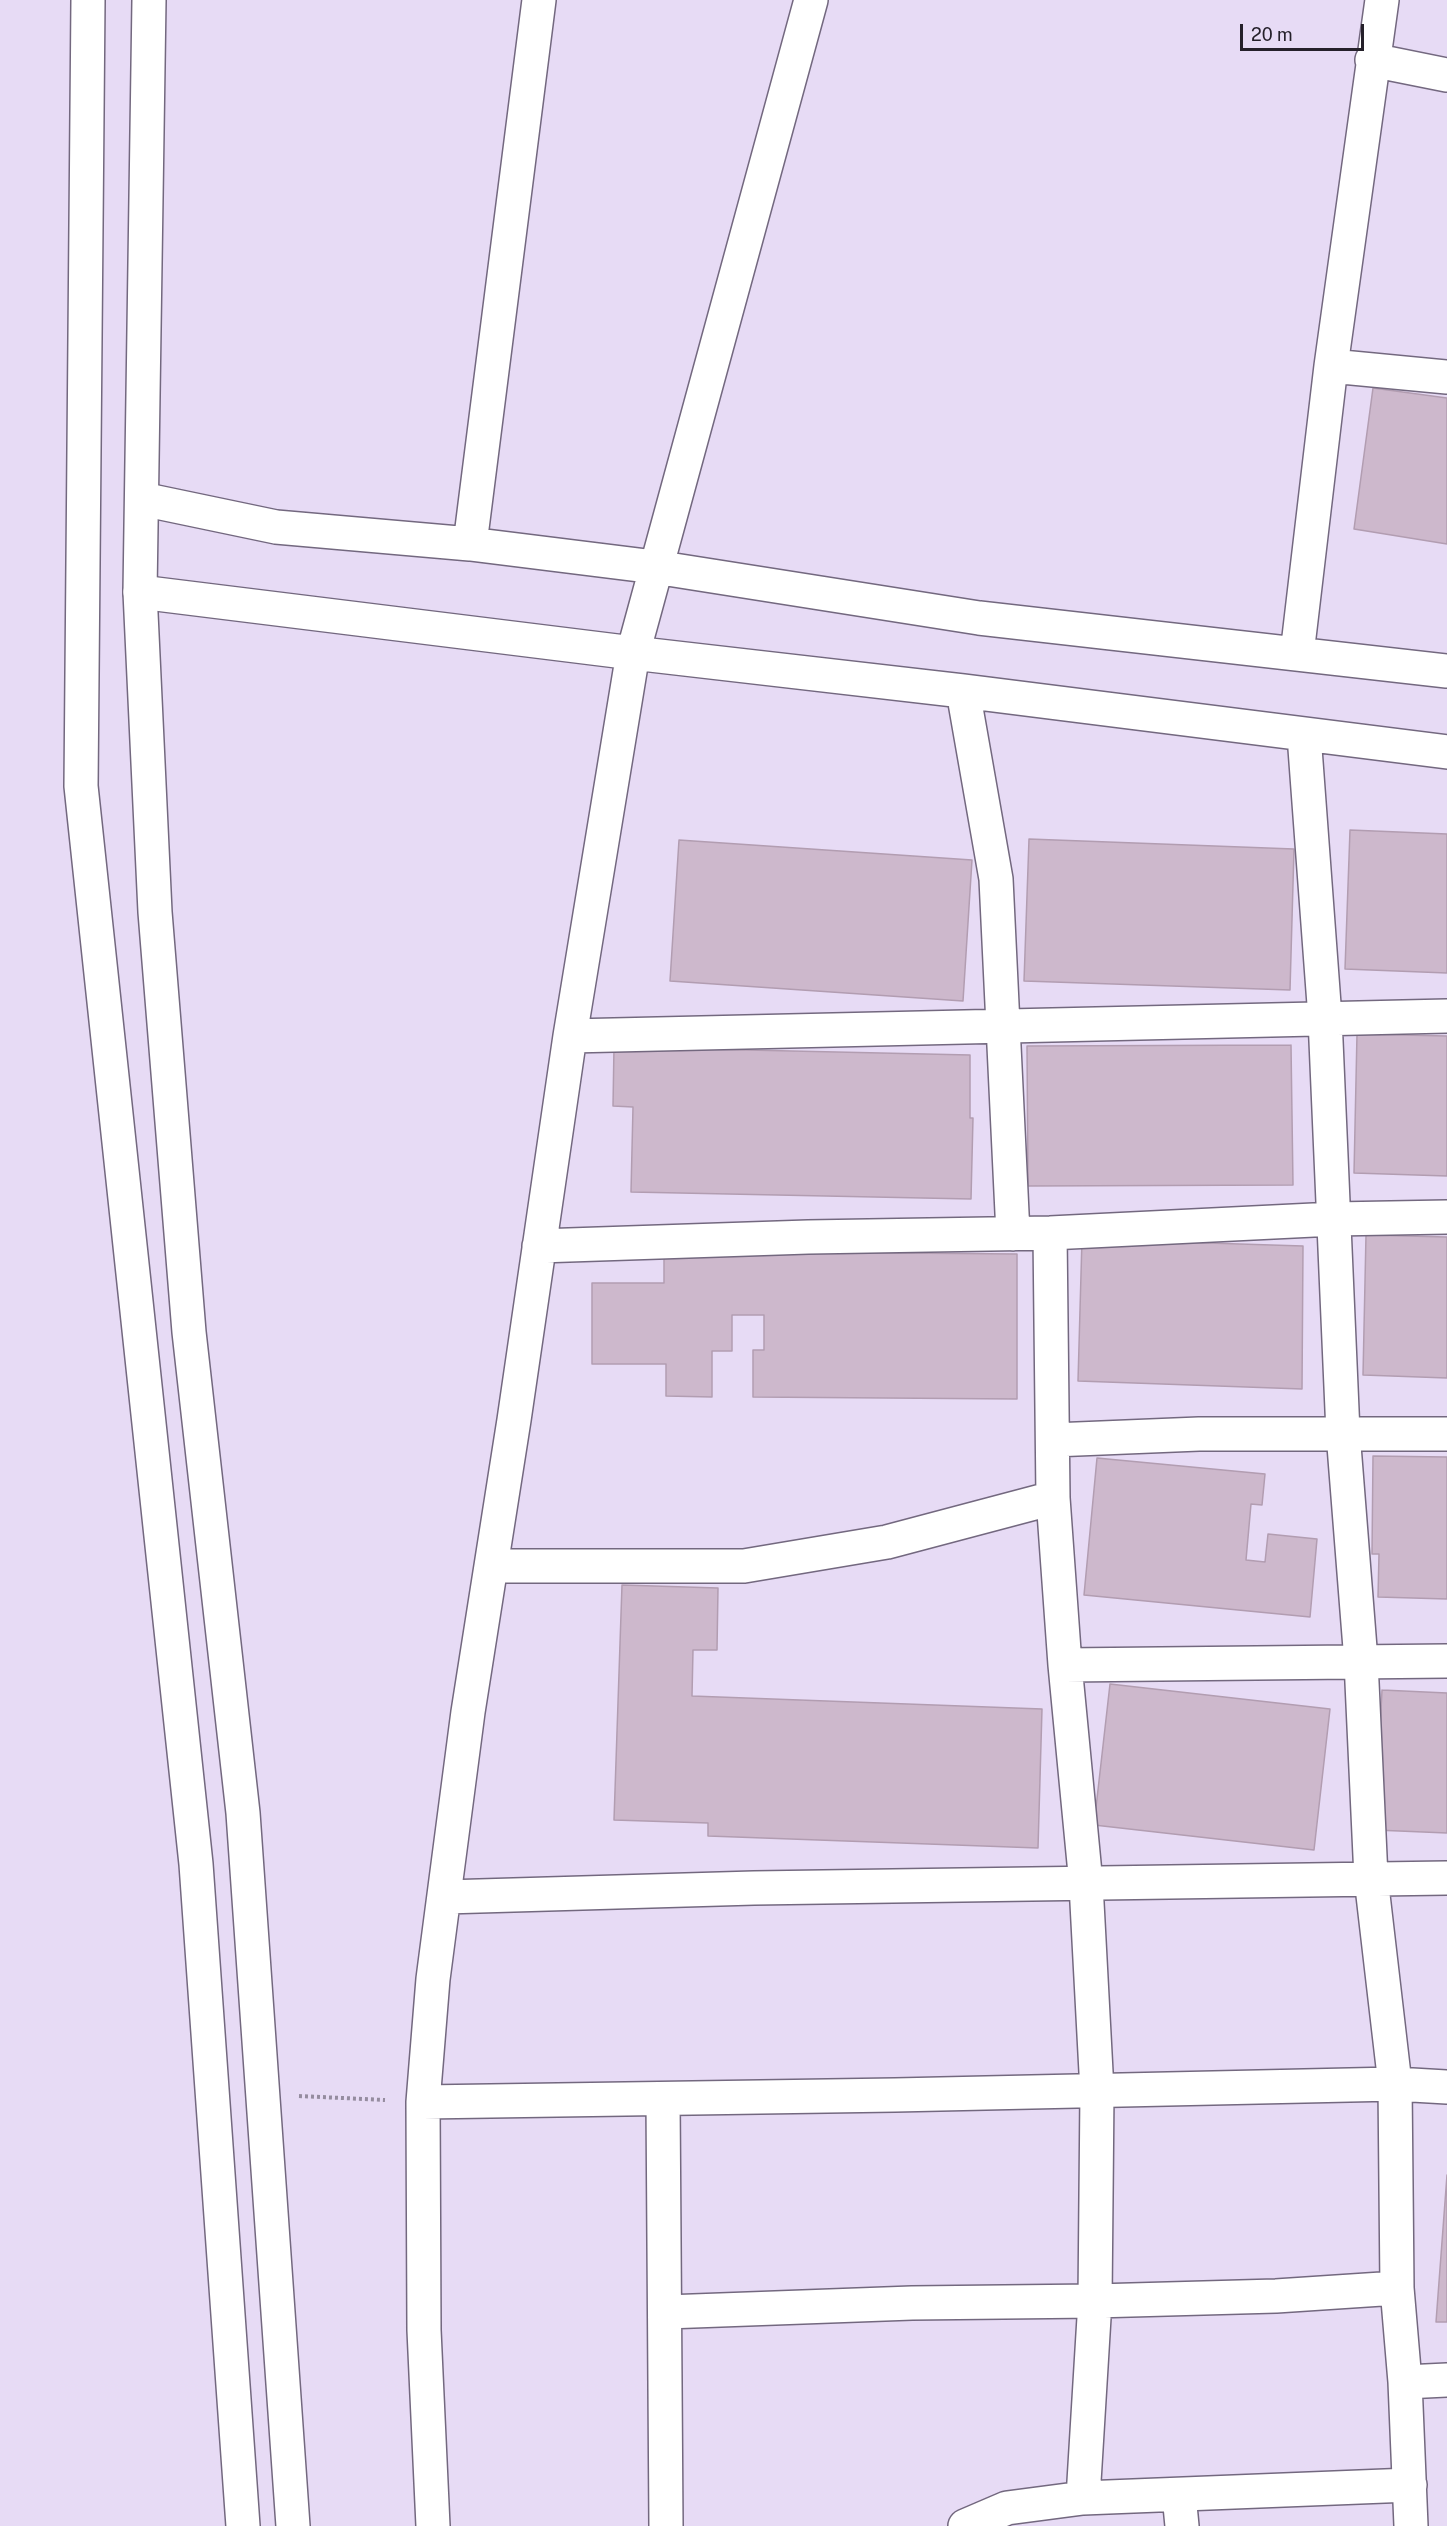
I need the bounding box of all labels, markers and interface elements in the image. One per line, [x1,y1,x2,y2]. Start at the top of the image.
scale bar [1243,12,1368,50]
text: 20 m [1251,24,1293,45]

